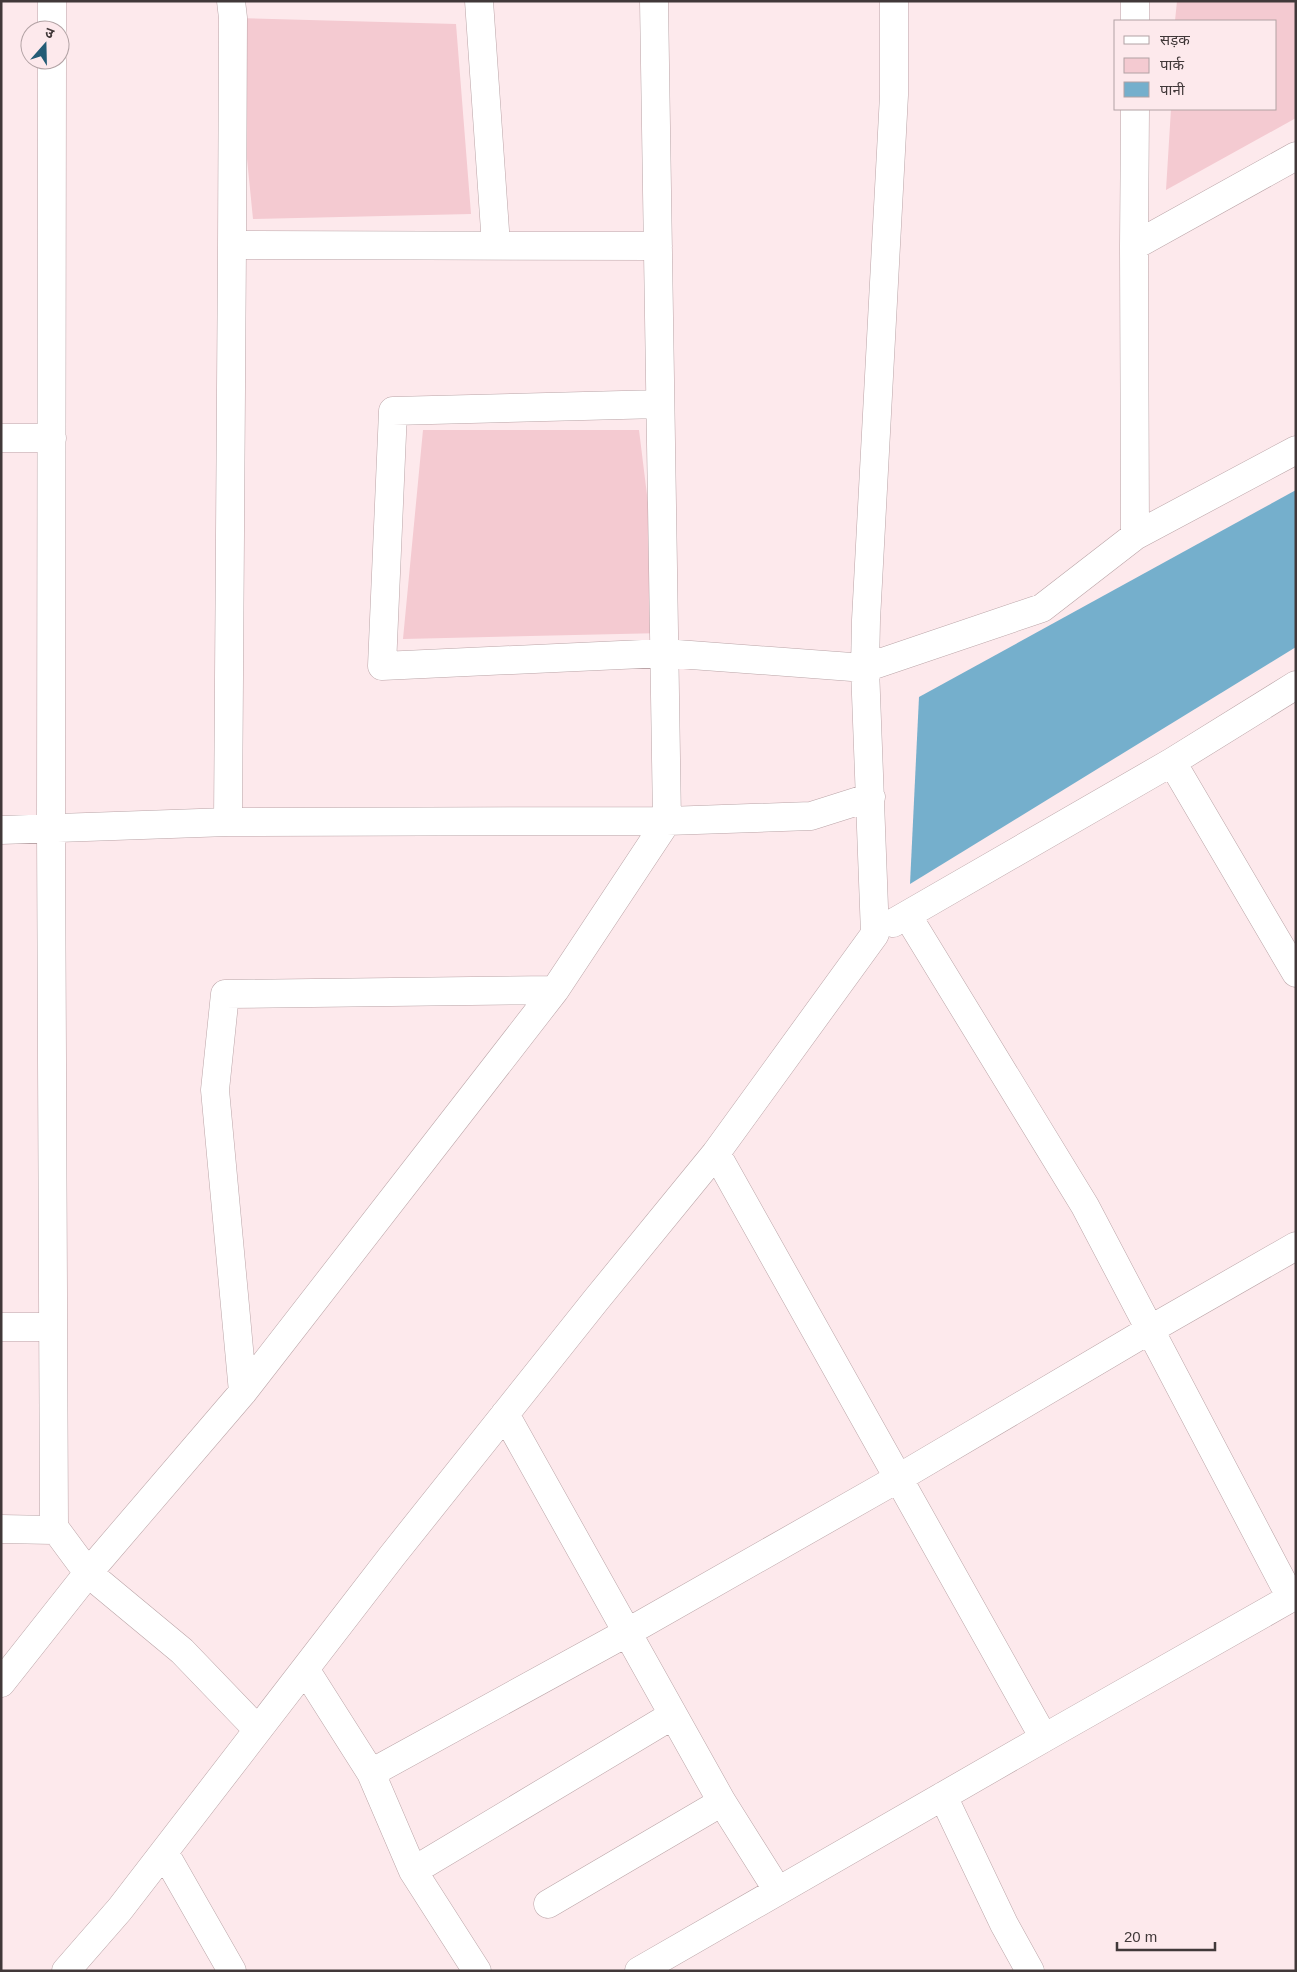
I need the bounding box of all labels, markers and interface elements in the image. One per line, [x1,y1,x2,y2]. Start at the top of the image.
north arrow [20,20,70,70]
legend [1114,20,1277,110]
text: उ [43,24,57,42]
text: सड़क [1160,31,1190,48]
text: पार्क [1160,56,1184,73]
text: पानी [1160,81,1186,98]
scale bar [1117,1920,1214,1952]
text: 20 m [1124,1928,1157,1945]

